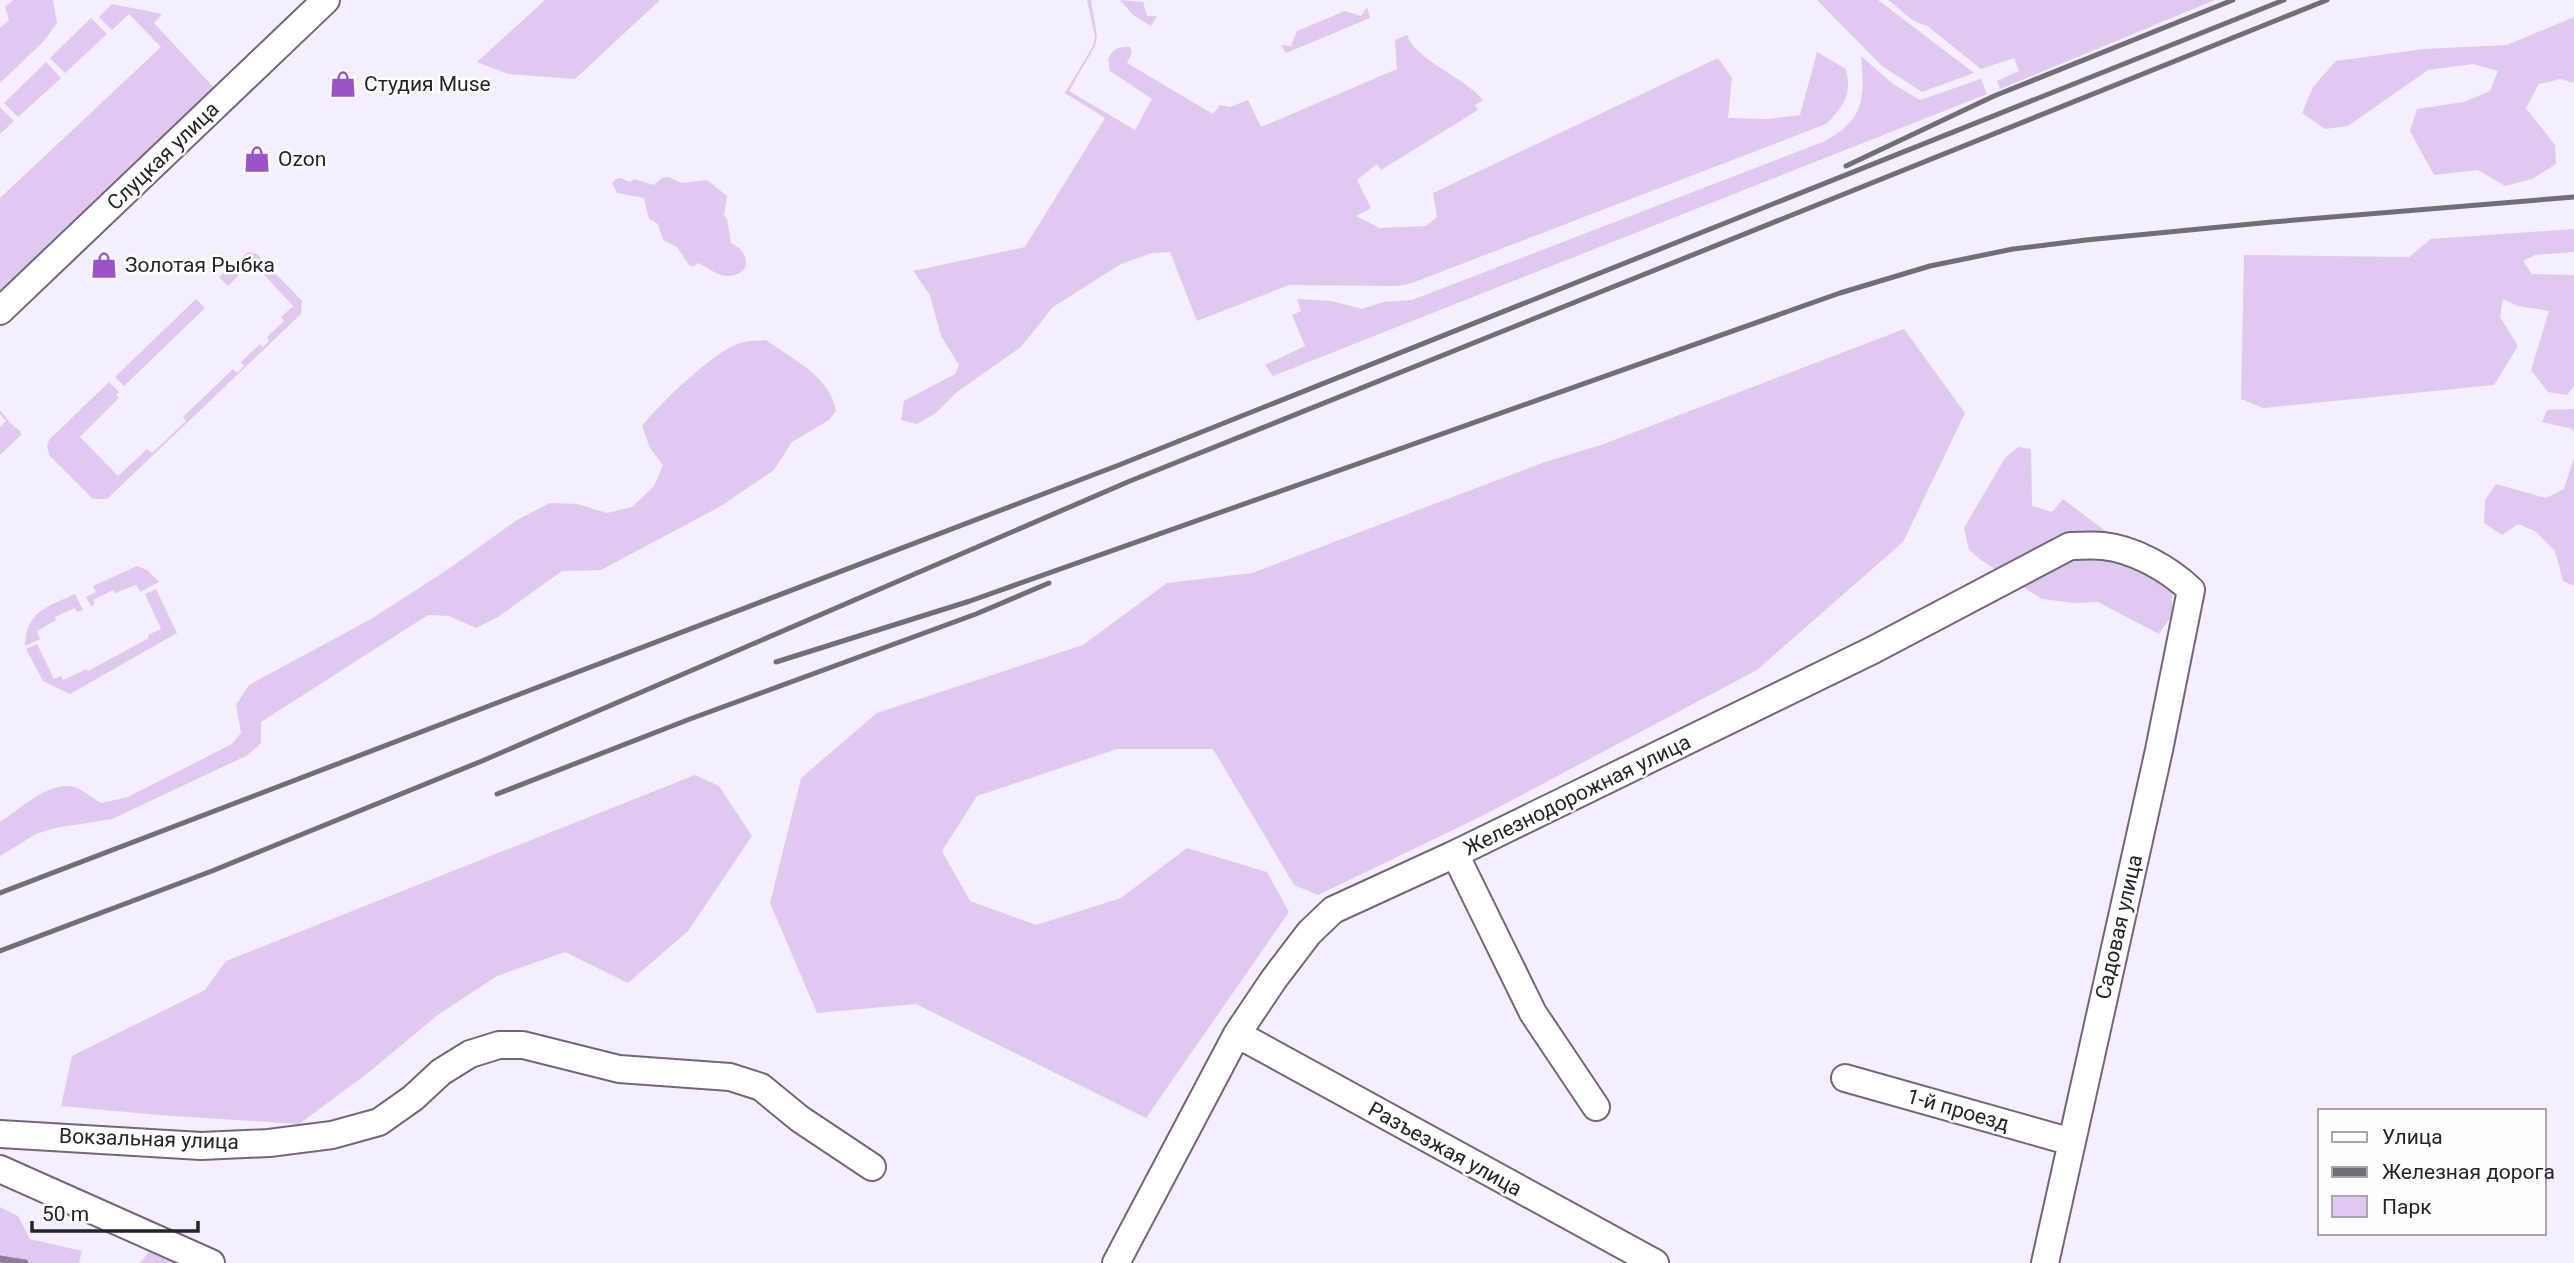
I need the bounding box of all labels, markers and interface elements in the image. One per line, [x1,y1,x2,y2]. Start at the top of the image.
shop icon: Студия Muse [328,69,358,99]
place label: Студия Muse [364,72,491,96]
street label: Слуцкая улица [102,97,224,215]
shop icon: Ozon [242,144,272,174]
place label: Ozon [278,147,326,171]
shop icon: Золотая Рыбка [89,250,119,280]
place label: Золотая Рыбка [125,253,275,277]
street label: Железнодорожная улица [1460,730,1694,860]
street label: Садовая улица [2091,852,2147,1002]
street label: 1-й проезд [1904,1084,2012,1136]
street label: Разъезжая улица [1364,1097,1526,1201]
legend [2318,1109,2546,1235]
street label: Вокзальная улица [59,1124,239,1154]
text: Улица [2382,1125,2443,1149]
text: Железная дорога [2382,1160,2555,1184]
scale bar [32,1190,198,1234]
text: Парк [2382,1195,2432,1219]
text: 50 m [42,1202,89,1226]

